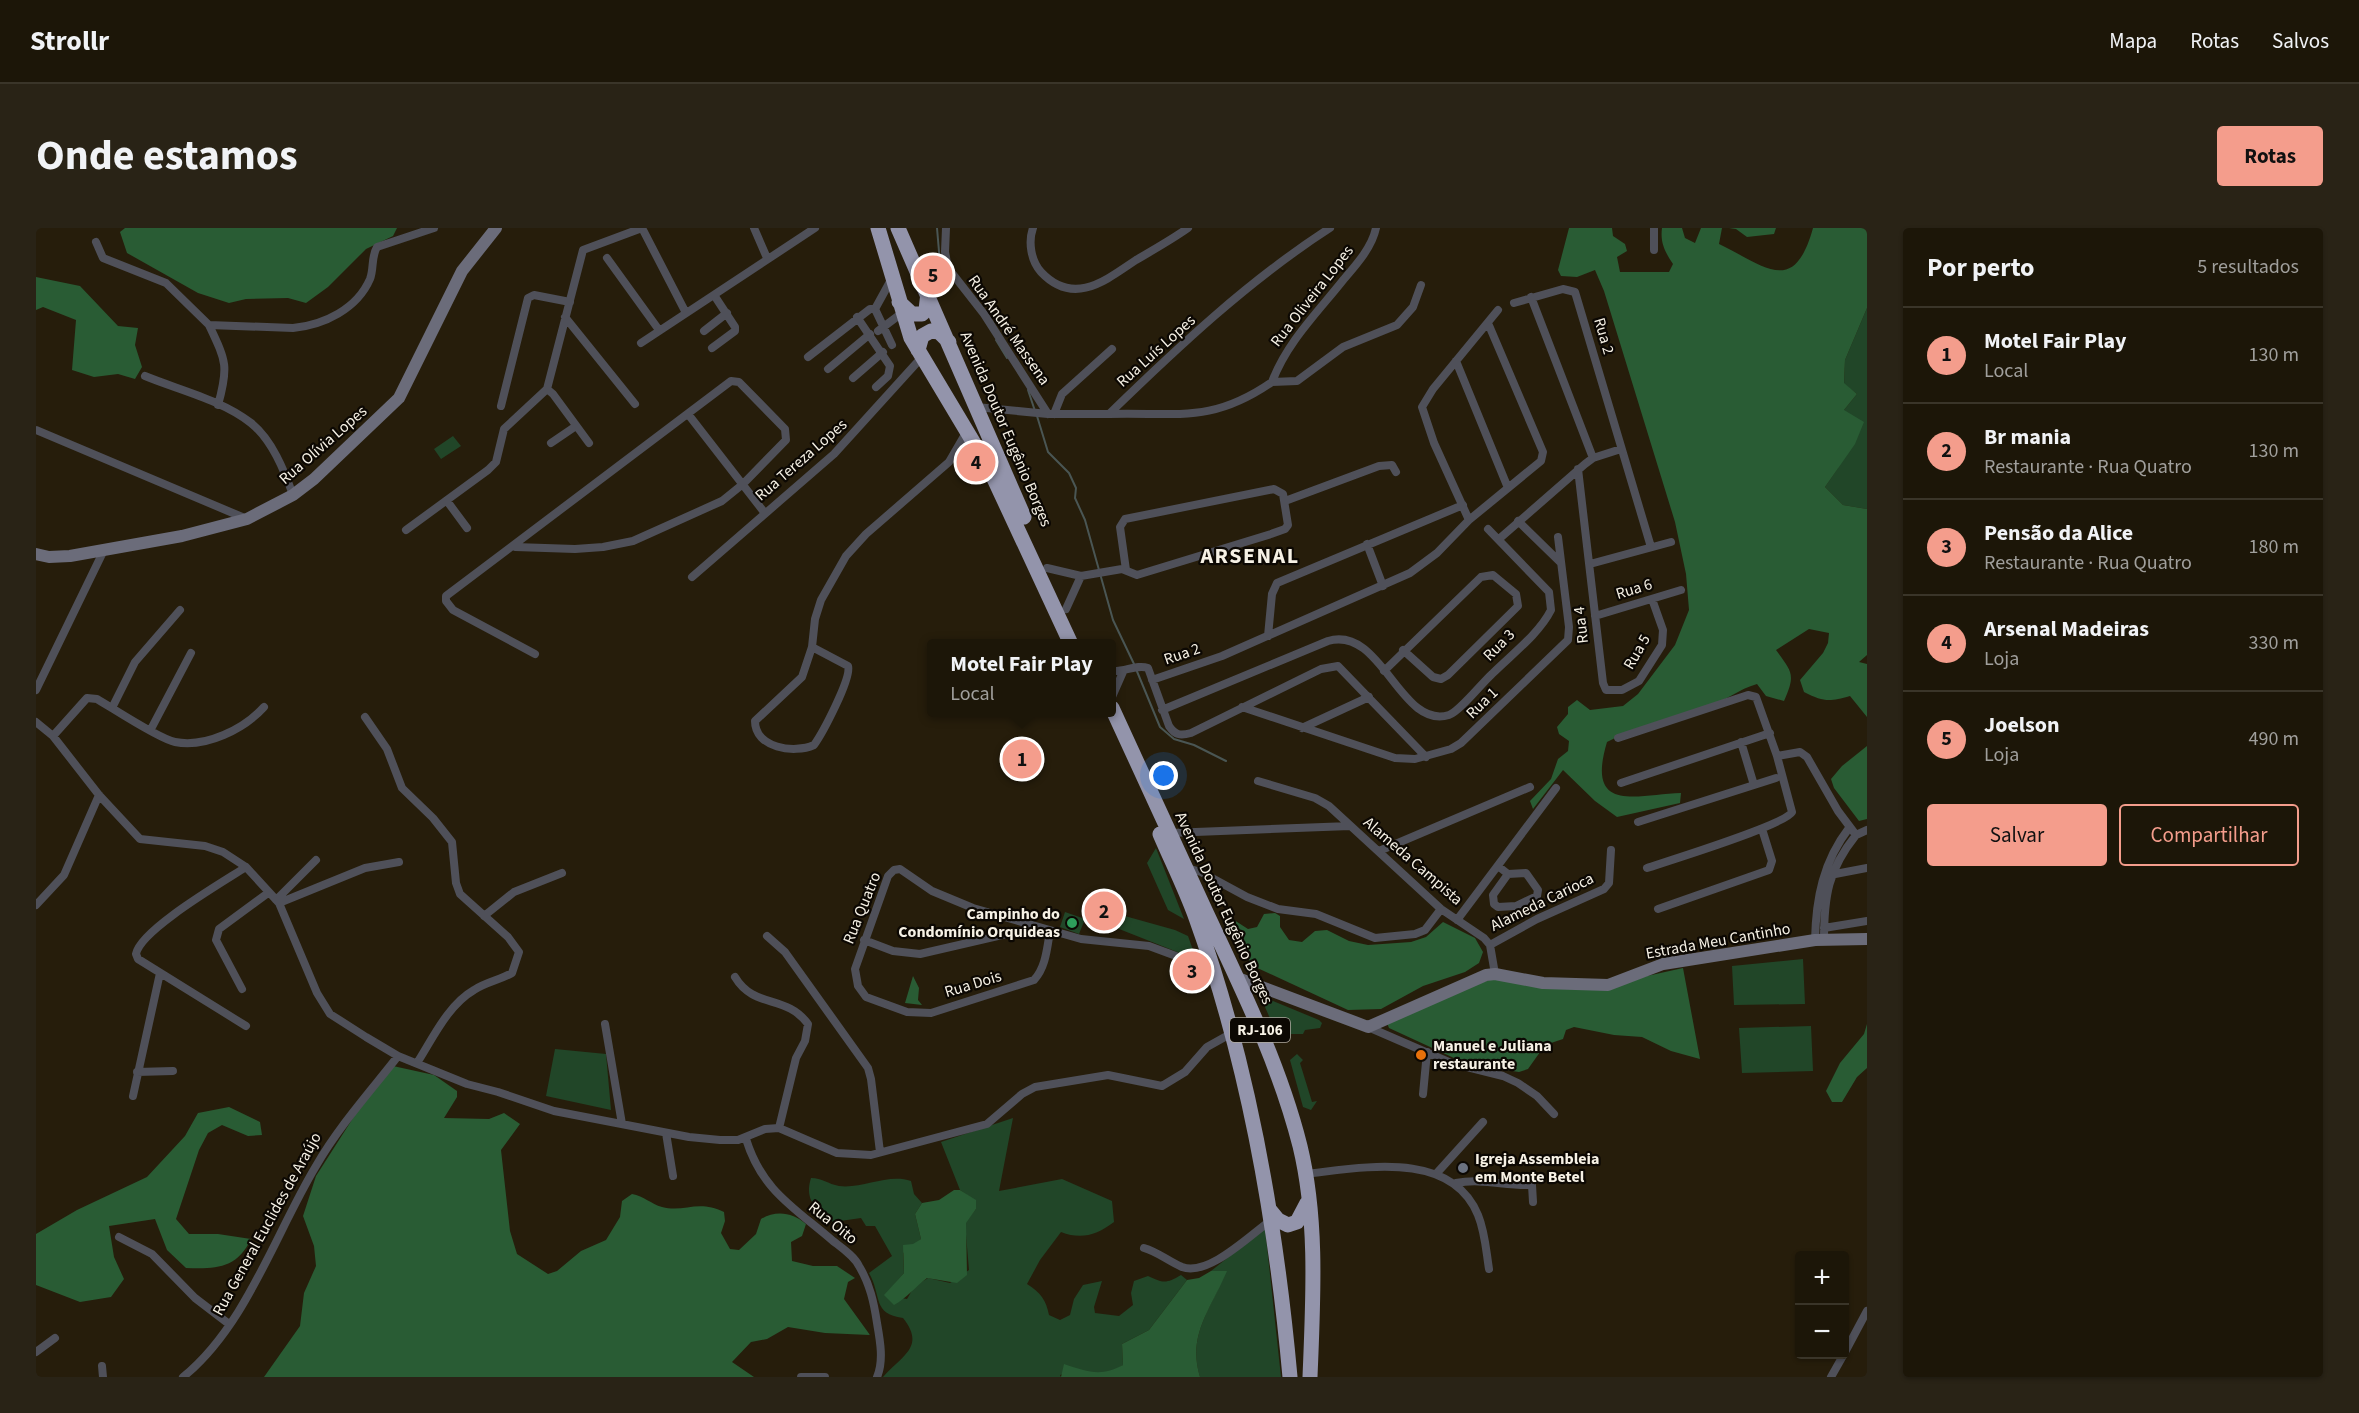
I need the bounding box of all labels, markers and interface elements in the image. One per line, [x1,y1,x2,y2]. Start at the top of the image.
text: Strollr [30,21,109,61]
text: Mapa [2109,26,2157,56]
text: Rotas [2190,26,2239,56]
text: Salvos [2272,26,2329,56]
text: Onde estamos [36,126,298,186]
button: Rotas [2217,126,2323,186]
street label: Rua Oliveira Lopes [1265,240,1359,351]
text: Por perto [1927,249,2035,286]
pin: 5 [914,252,952,298]
text: 5 resultados [2197,253,2299,281]
street label: Rua André Massena [963,271,1055,389]
street label: Rua Luís Lopes [1112,310,1200,392]
street label: Rua 2 [1588,315,1620,357]
text: Motel Fair Play [1984,325,2126,357]
street label: Avenida Doutor Eugênio Borges [955,328,1057,530]
text: 1 [1941,341,1952,369]
text: 130 m [2249,341,2299,369]
text: Local [1984,357,2028,385]
street label: Rua Olívia Lopes [274,400,372,489]
street label: Rua Tereza Lopes [750,414,852,506]
text: Br mania [1984,421,2071,453]
text: 2 [1941,437,1952,465]
text: 130 m [2249,437,2299,465]
pin: 4 [956,440,996,484]
text: Restaurante · Rua Quatro [1984,453,2192,481]
text: Pensão da Alice [1984,517,2133,549]
text: 3 [1941,533,1952,561]
text: 180 m [2249,533,2299,561]
district label: ARSENAL [1199,540,1300,572]
text: Restaurante · Rua Quatro [1984,549,2192,577]
street label: Rua 6 [1613,573,1655,605]
street label: Rua 4 [1568,605,1594,645]
text: Arsenal Madeiras [1984,613,2149,645]
street label: Rua 3 [1478,624,1520,666]
text: 4 [1941,629,1952,657]
text: 330 m [2249,629,2299,657]
street label: Rua 5 [1618,630,1656,674]
street label: Rua 2 [1161,638,1203,670]
popup [927,639,1116,717]
text: Loja [1984,645,2019,673]
text: Motel Fair Play [950,648,1093,680]
text: Local [950,680,995,708]
street label: Rua 1 [1461,682,1503,724]
text: Joelson [1984,709,2060,741]
text: 5 [1941,725,1952,753]
text: 490 m [2249,725,2299,753]
pin: 1 [1002,736,1042,782]
text: Loja [1984,741,2019,769]
your location [1149,761,1178,790]
button: Salvar [1927,804,2107,866]
button: Compartilhar [2119,804,2299,866]
street label: Avenida Doutor Eugênio Borges [1170,808,1278,1008]
street label: Alameda Campista [1359,812,1467,910]
street label: Alameda Carioca [1487,867,1597,937]
street label: Rua Quatro [838,869,886,947]
pin: 2 [1084,888,1124,934]
place label: Campinho do Condomínio Orquideas [898,903,1060,943]
marker: Campinho do Condomínio Orquideas [1065,916,1079,930]
street label: Estrada Meu Cantinho [1644,917,1792,965]
pin: 3 [1172,948,1212,994]
street label: Rua Dois [942,965,1004,1003]
road number: RJ-106 [1230,1018,1290,1042]
place label: Manuel e Juliana restaurante [1433,1035,1552,1075]
marker: Manuel e Juliana restaurante [1414,1048,1428,1062]
street label: Rua General Euclides de Araújo [207,1128,327,1320]
place label: Igreja Assembleia em Monte Betel [1475,1148,1599,1188]
marker: Igreja Assembleia em Monte Betel [1456,1161,1470,1175]
street label: Rua Oito [804,1196,862,1250]
map controls [1795,1251,1849,1359]
button: + [1795,1251,1849,1305]
button: − [1795,1305,1849,1359]

